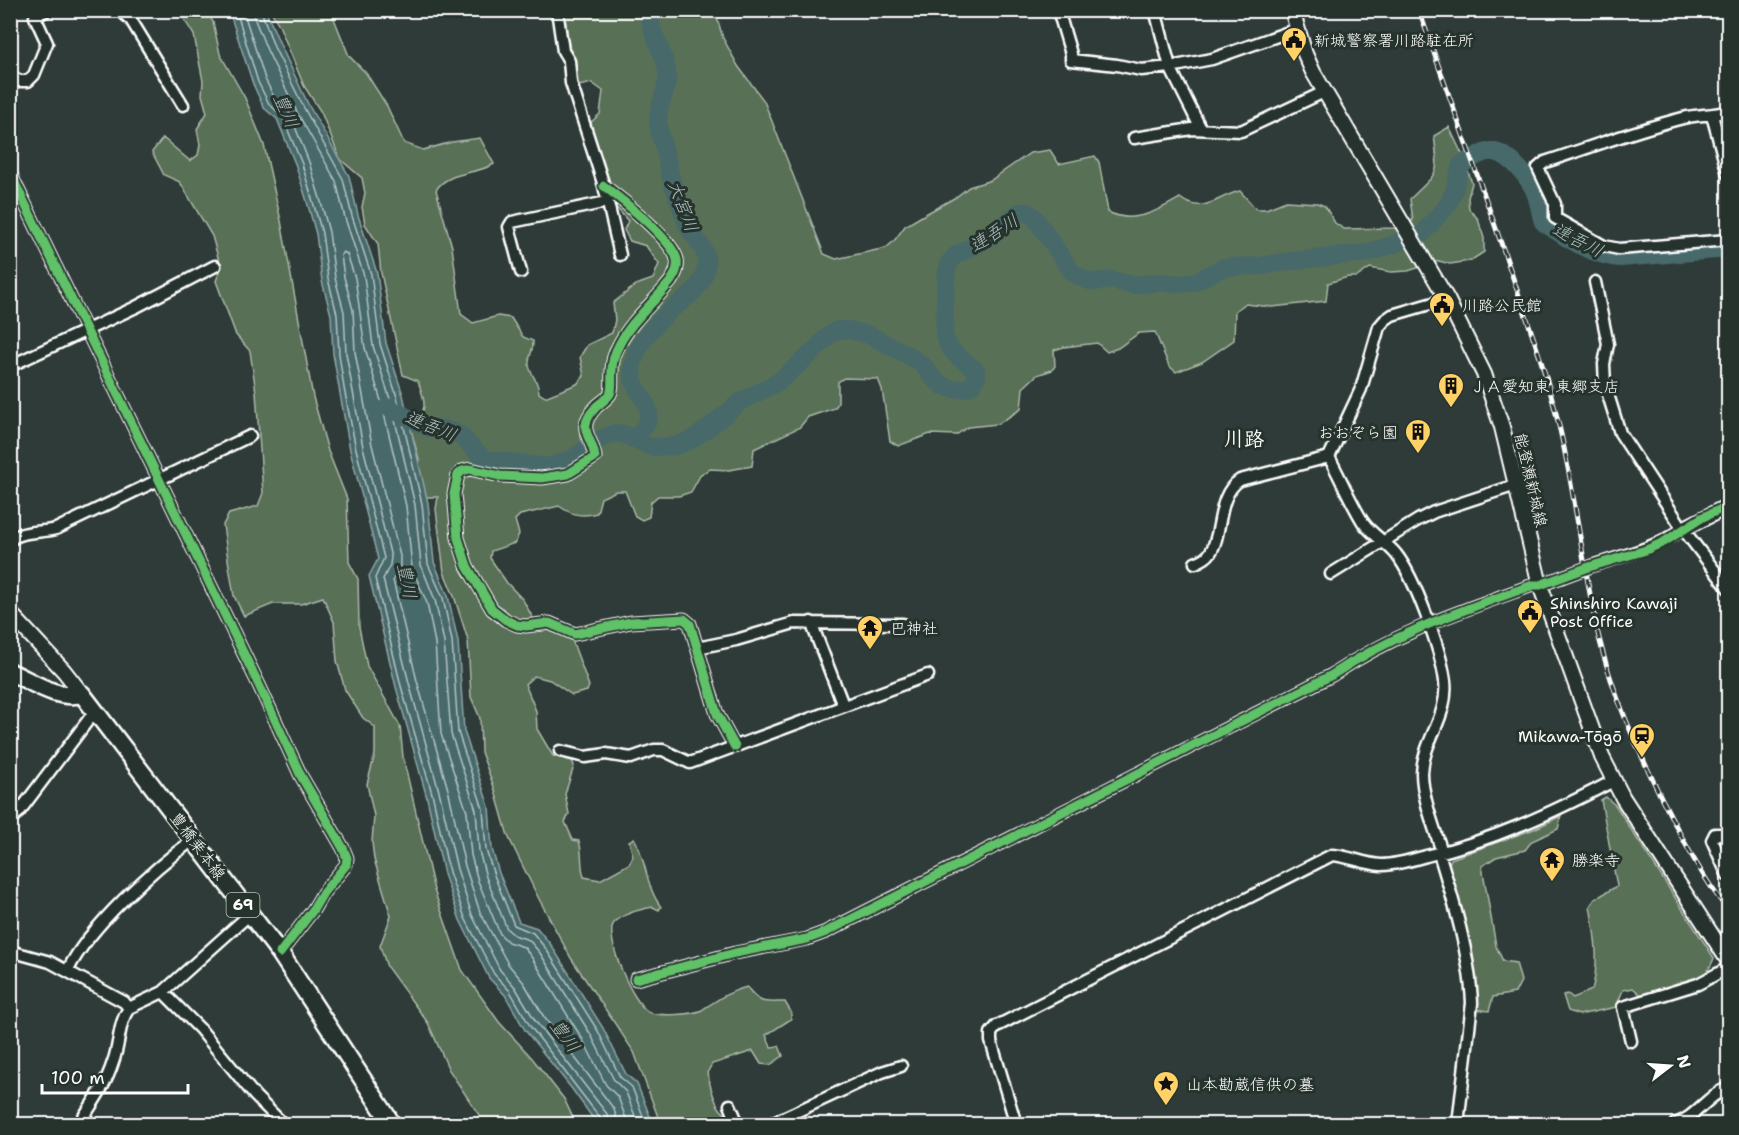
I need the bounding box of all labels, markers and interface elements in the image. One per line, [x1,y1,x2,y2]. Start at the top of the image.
public building icon: 新城警察署川路駐在所 [1279,25,1309,63]
place label: 新城警察署川路駐在所 [1314,30,1474,51]
water label: 豊川 [268,90,304,132]
water label: 大宮川 [662,176,704,236]
water label: 連吾川 [965,208,1023,258]
water label: 連吾川 [1548,217,1608,263]
public building icon: 川路公民館 [1427,290,1457,328]
place label: 川路公民館 [1462,295,1542,316]
building icon: ＪＡ愛知東 東郷支店 [1436,371,1466,409]
place label: ＪＡ愛知東 東郷支店 [1470,376,1619,397]
water label: 連吾川 [401,405,461,447]
building icon: おおぞら園 [1403,417,1433,455]
place label: おおぞら園 [1318,422,1398,443]
district label: 川路 [1224,426,1265,452]
street label: 能登瀬新城線 [1510,431,1552,529]
water label: 豊川 [392,561,422,601]
place label: Shinshiro Kawaji Post Office [1550,593,1678,632]
public building icon: Shinshiro Kawaji Post Office [1515,597,1545,635]
temple icon: 巴神社 [855,613,885,651]
place label: 巴神社 [890,618,938,639]
station icon: Mikawa-Tōgō [1627,721,1657,759]
place label: Mikawa-Tōgō [1518,726,1622,747]
street label: 豊橋乗本線 [166,808,230,884]
temple icon: 勝楽寺 [1537,845,1567,883]
place label: 勝楽寺 [1572,850,1620,871]
road number: 69 [226,893,260,917]
water label: 豊川 [545,1014,585,1058]
north arrow [1640,1036,1700,1096]
text: N [1672,1053,1696,1071]
scale bar [42,1057,188,1095]
text: 100 m [51,1066,105,1090]
place icon: 山本勘蔵信供の墓 [1151,1069,1181,1107]
place label: 山本勘蔵信供の墓 [1186,1074,1314,1095]

